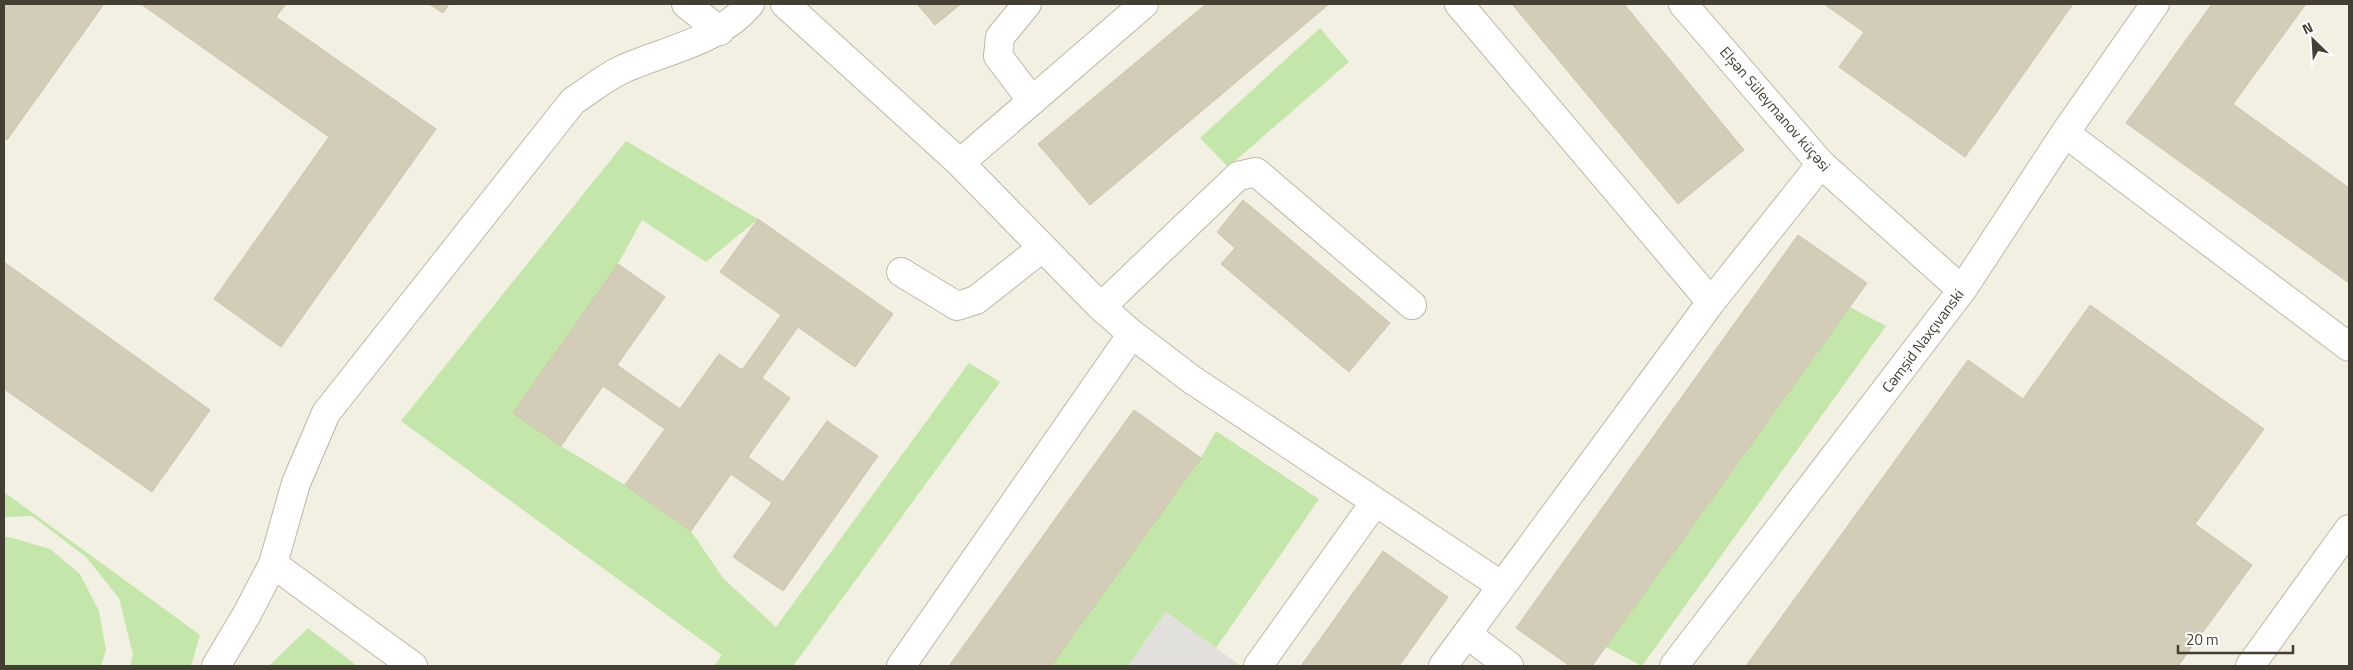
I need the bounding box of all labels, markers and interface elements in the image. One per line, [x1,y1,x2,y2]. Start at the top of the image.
north arrow [2288,15,2338,65]
text: N [2298,16,2316,39]
street label: Elşən Süleymanov küçəsi [1714,41,1836,176]
street label: Cəmşid Naxçıvanski [1876,284,1969,397]
scale bar [2178,622,2293,654]
text: 20 m [2186,628,2219,651]

